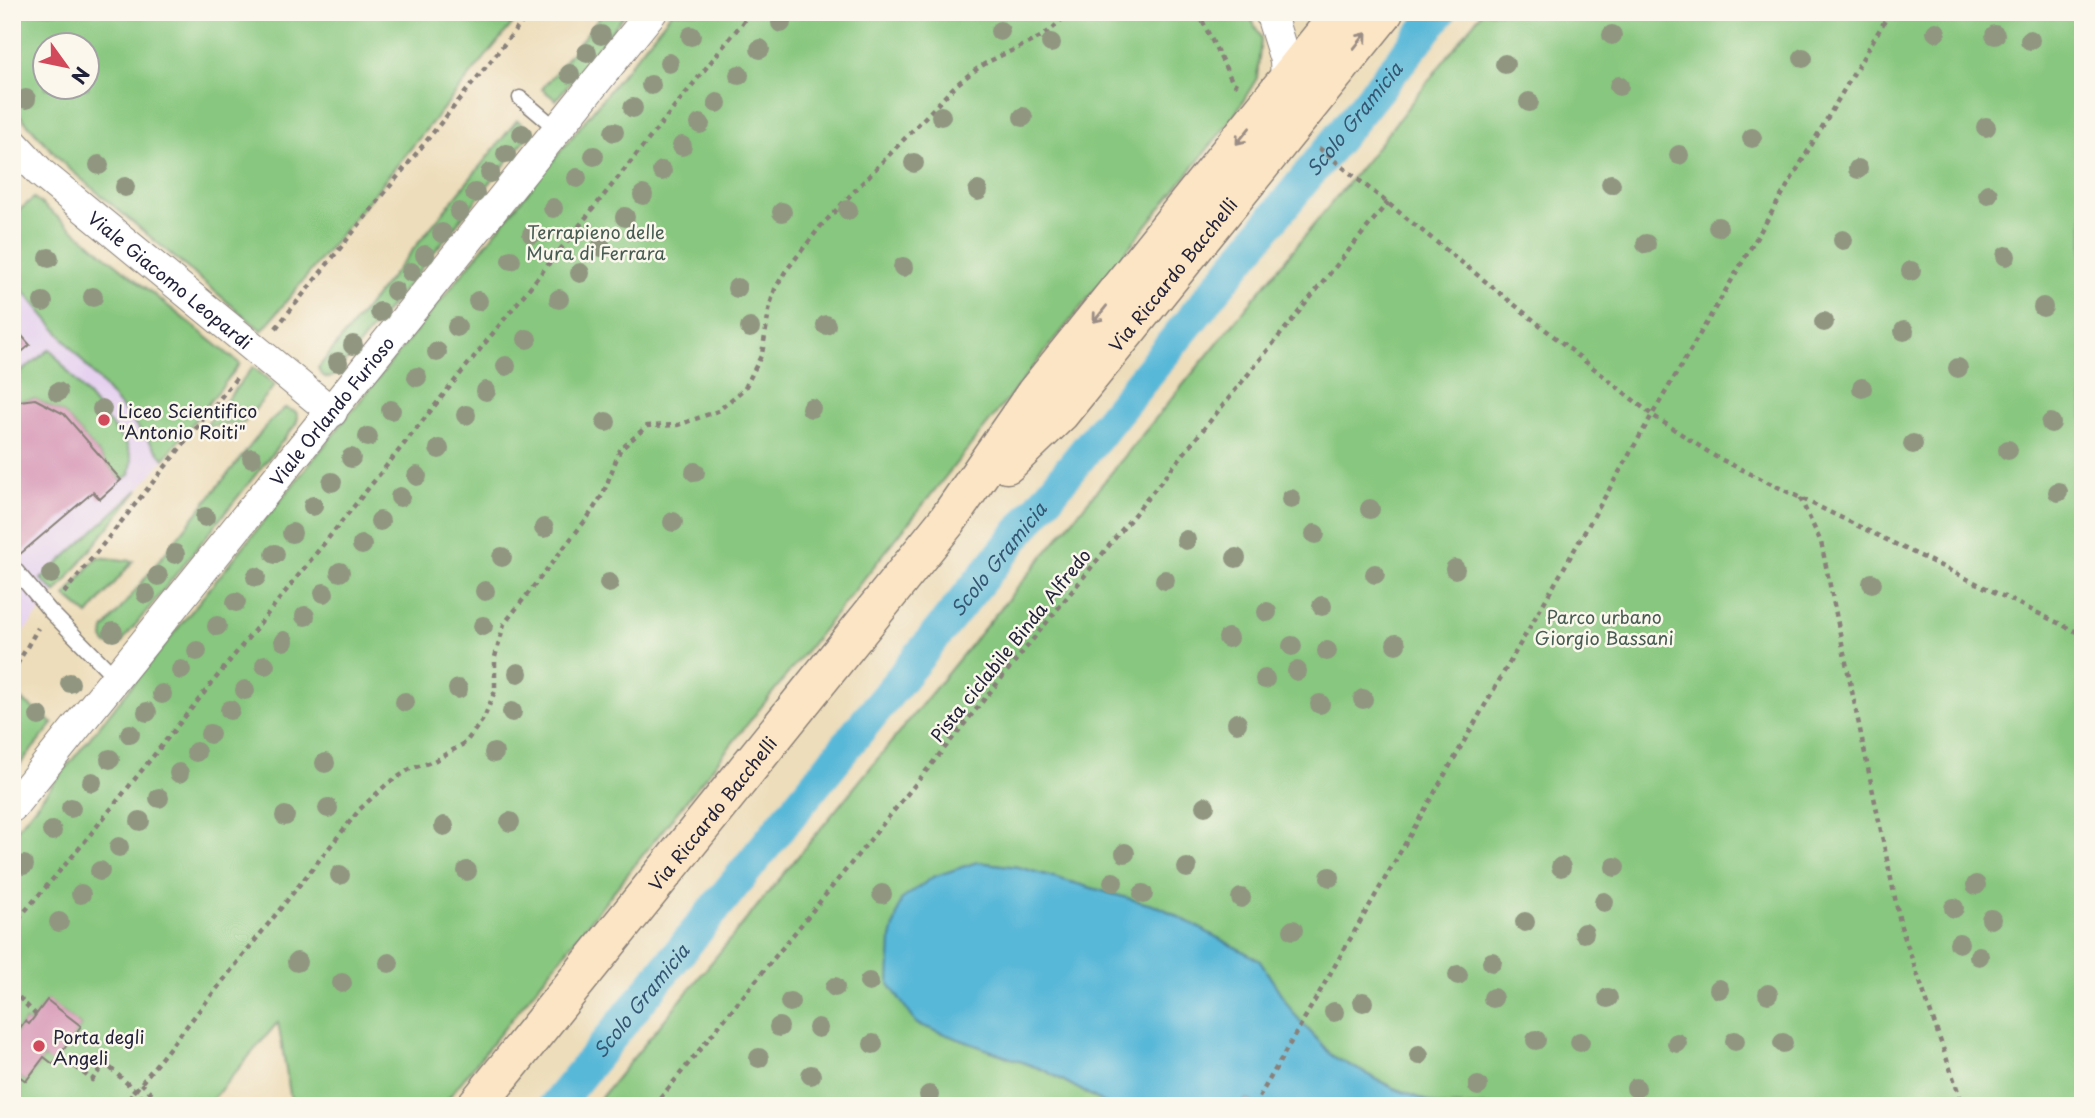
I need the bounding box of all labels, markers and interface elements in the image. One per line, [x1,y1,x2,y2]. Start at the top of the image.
north arrow [32,32,102,102]
one-way arrow [1352,33,1368,51]
water label: Scolo Gramicia [1299,55,1409,182]
text: N [65,62,97,90]
one-way arrow [1235,127,1251,145]
street label: Via Riccardo Bacchelli [1101,191,1243,357]
street label: Viale Giacomo Leopardi [83,204,258,355]
park label: Terrapieno delle Mura di Ferrara [526,218,666,266]
one-way arrow [1093,304,1108,322]
street label: Viale Orlando Furioso [263,330,400,491]
place label: Liceo Scientifico "Antonio Roiti" [118,397,257,445]
marker: Liceo Scientifico "Antonio Roiti" [96,412,112,428]
water label: Scolo Gramicia [943,495,1053,622]
street label: Pista ciclabile Binda Alfredo [923,542,1097,748]
park label: Parco urbano Giorgio Bassani [1534,603,1674,651]
street label: Via Riccardo Bacchelli [641,730,782,896]
water label: Scolo Gramicia [586,936,696,1063]
place label: Porta degli Angeli [53,1023,145,1071]
marker: Porta degli Angeli [31,1038,47,1054]

